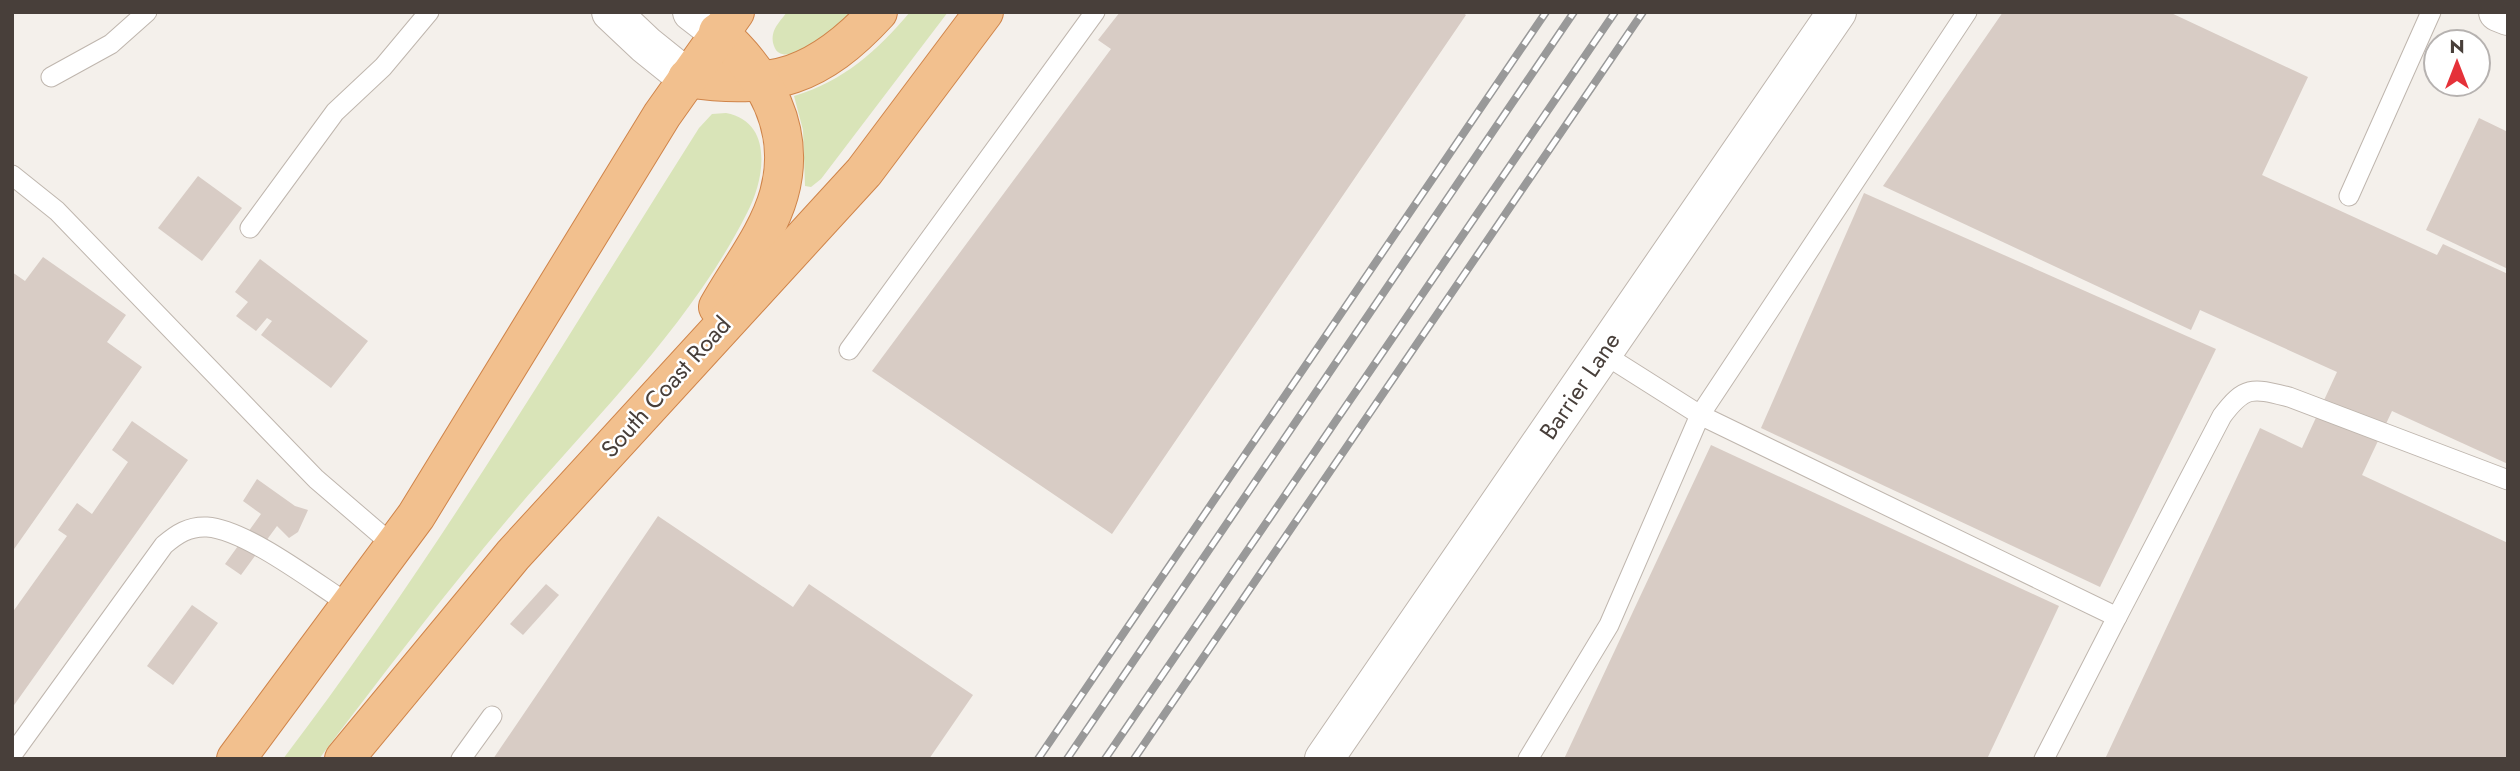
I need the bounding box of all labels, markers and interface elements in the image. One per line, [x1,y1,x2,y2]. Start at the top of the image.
north arrow [2422,28,2492,98]
text: N [2449,33,2465,60]
street label: South Coast Road [592,308,739,465]
street label: Barrier Lane [1531,325,1628,446]

